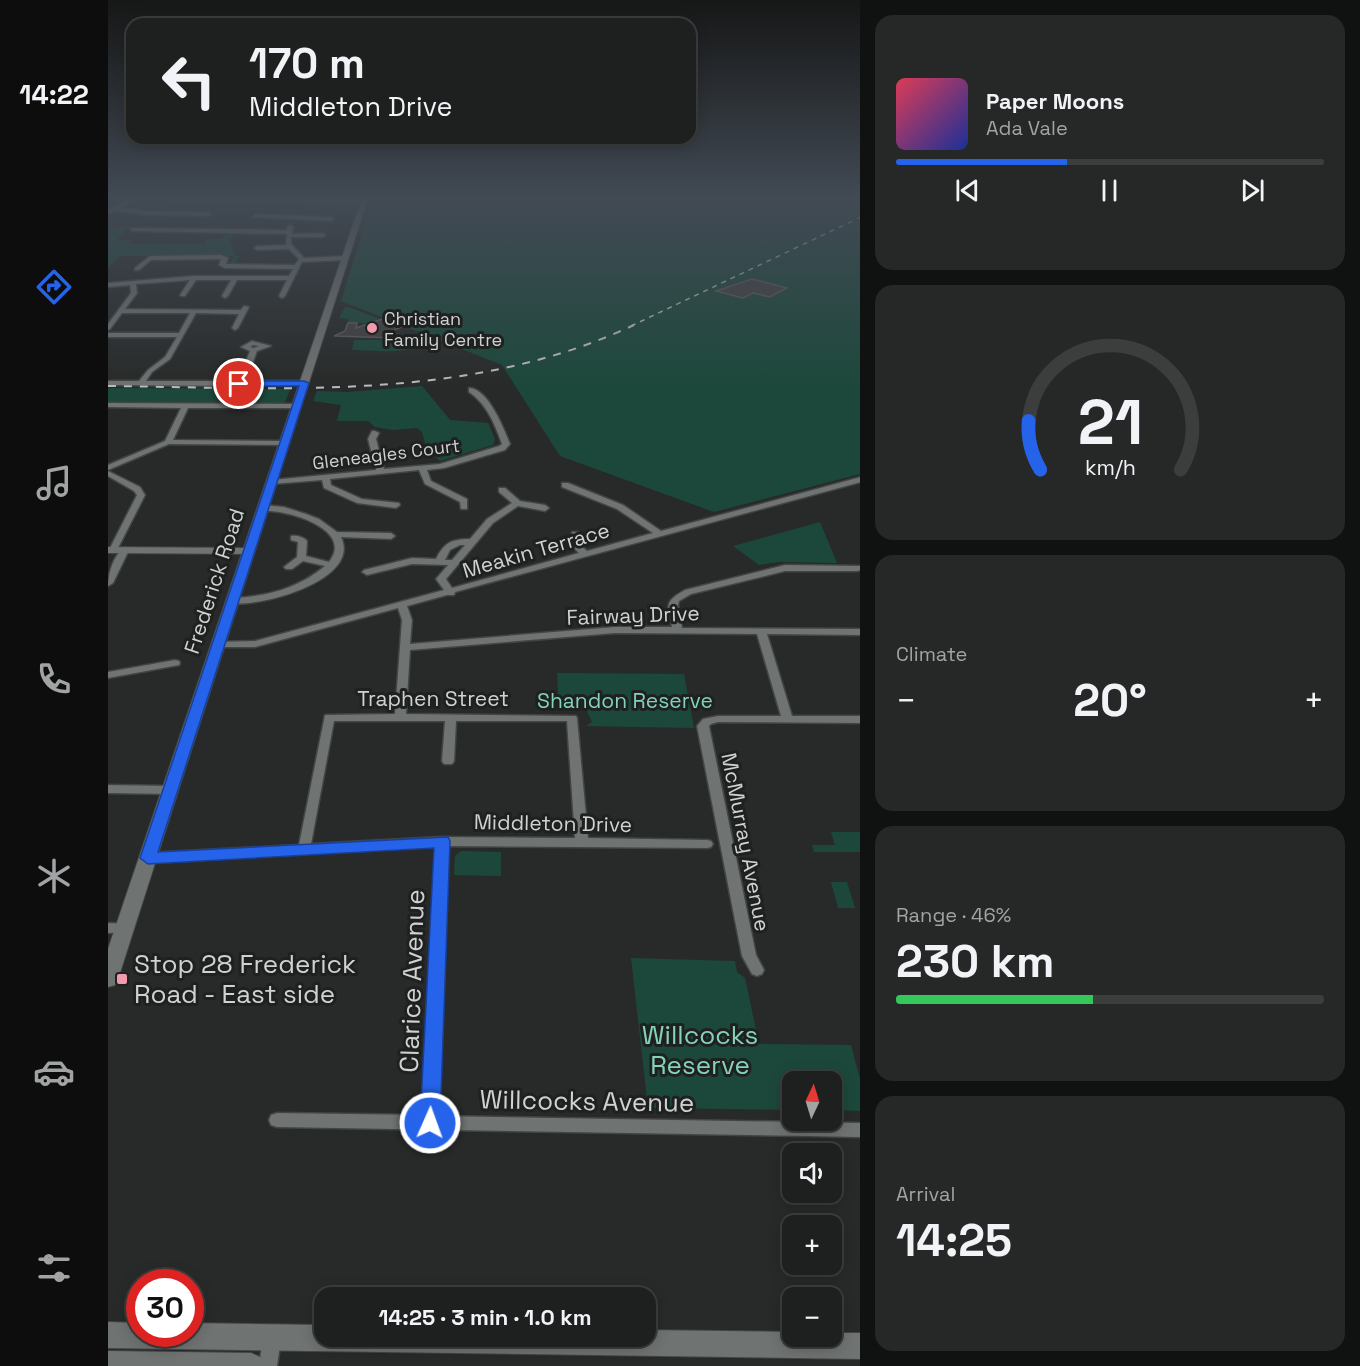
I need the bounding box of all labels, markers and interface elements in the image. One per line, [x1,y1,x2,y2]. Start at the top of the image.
text: 170 m [249,37,365,90]
icon: left [150,42,228,120]
text: 14:22 [19,77,89,112]
text: Paper Moons [986,87,1124,115]
text: Middleton Drive [249,89,453,124]
text: Ada Vale [986,115,1068,141]
icon: previous [951,174,984,207]
icon: pause [1093,174,1126,207]
icon: next [1236,174,1269,207]
icon: directions [33,266,75,308]
place label: Christian Family Centre [384,307,502,351]
marker: Christian Family Centre [365,321,379,335]
pin [213,358,264,409]
icon: arrive [222,367,255,400]
text: 21 [1077,383,1143,462]
street label: Gleneagles Court [311,434,461,474]
text: km/h [1084,454,1136,481]
icon: music [33,462,75,504]
street label: Frederick Road [178,505,250,657]
street label: Meakin Terrace [459,516,613,584]
street label: Fairway Drive [566,599,700,631]
text: Climate [896,641,967,667]
icon: phone [33,658,75,700]
text: 20° [1073,672,1147,729]
text: − [896,680,916,722]
text: + [1304,680,1324,722]
street label: Traphen Street [357,685,509,712]
park label: Shandon Reserve [537,687,713,714]
street label: McMurray Avenue [715,751,777,933]
street label: Middleton Drive [474,808,632,838]
icon: climate [33,855,75,897]
street label: Clarice Avenue [392,889,432,1073]
text: Range · 46% [896,902,1011,928]
text: 230 km [896,933,1055,990]
place label: Stop 28 Frederick Road - East side [134,947,356,1011]
marker: Stop 28 Frederick Road - East side [115,972,129,986]
park label: Willcocks Reserve [642,1018,758,1082]
icon: car [33,1051,75,1093]
north arrow [782,1071,842,1131]
map controls [782,1071,842,1347]
street label: Willcocks Avenue [479,1082,695,1120]
position arrow [398,1091,462,1155]
button: sound [782,1143,842,1203]
text: Arrival [896,1181,955,1207]
text: 14:25 [896,1212,1012,1269]
button: + [782,1215,842,1275]
icon: filters [33,1247,75,1289]
speed limit sign: 30 [126,1269,204,1347]
button: − [782,1287,842,1347]
text: 14:25 · 3 min · 1.0 km [378,1303,592,1331]

